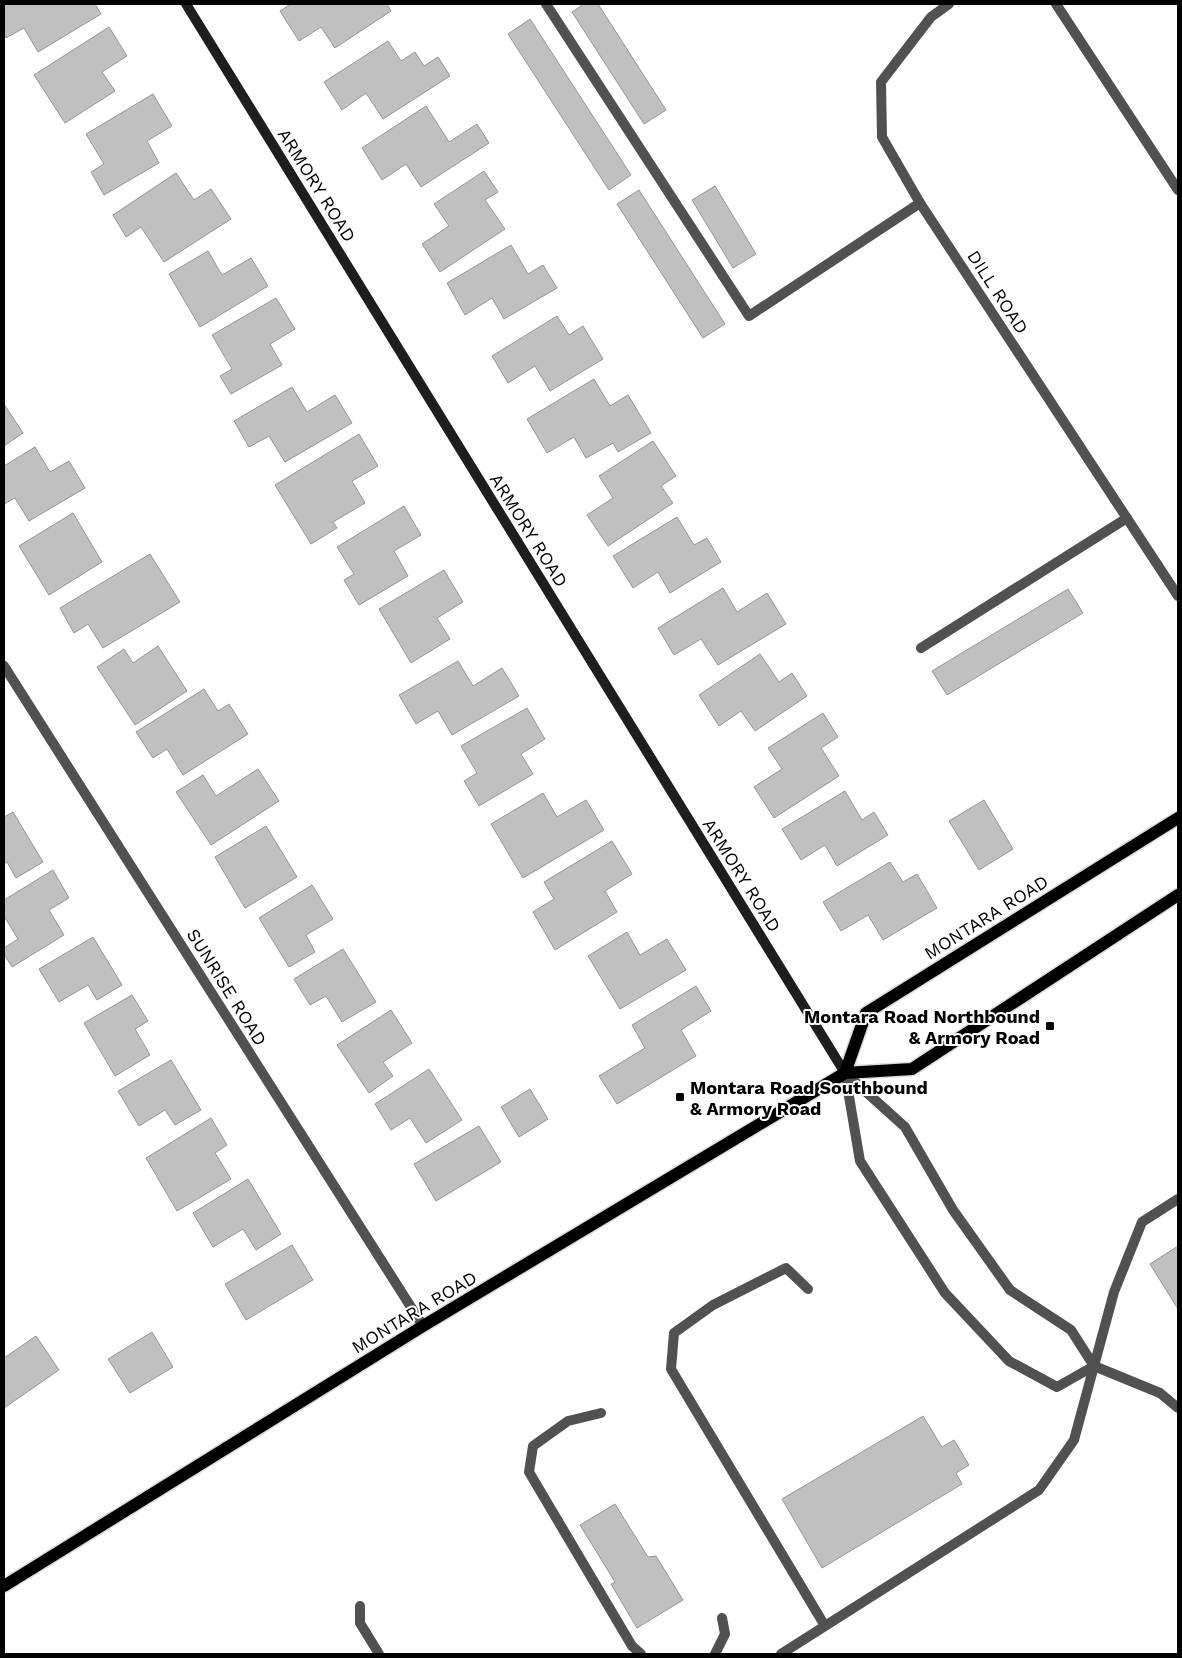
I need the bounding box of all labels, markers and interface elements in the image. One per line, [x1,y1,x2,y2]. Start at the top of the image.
street label: ARMORY ROAD [274,124,360,246]
street label: DILL ROAD [963,246,1033,338]
street label: ARMORY ROAD [486,469,572,591]
street label: ARMORY ROAD [699,814,785,936]
street label: MONTARA ROAD [920,870,1052,964]
street label: SUNRISE ROAD [183,925,271,1049]
place label: Montara Road Northbound & Armory Road [804,1006,1040,1048]
marker: Montara Road Northbound & Armory Road [1044,1020,1056,1032]
place label: Montara Road Southbound & Armory Road [690,1077,928,1119]
marker: Montara Road Southbound & Armory Road [674,1091,686,1103]
street label: MONTARA ROAD [348,1266,480,1358]

